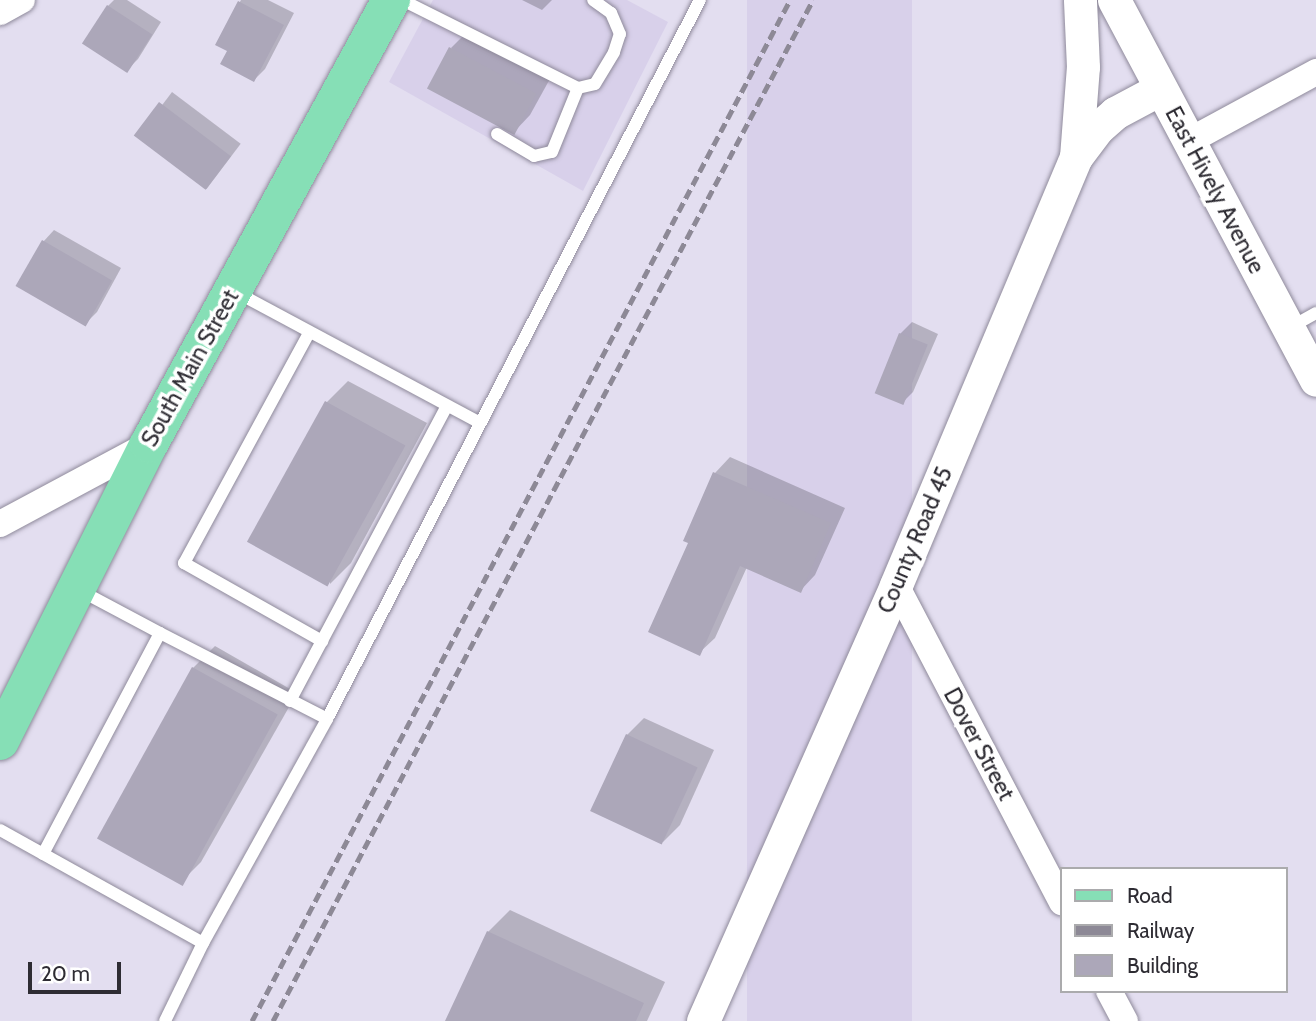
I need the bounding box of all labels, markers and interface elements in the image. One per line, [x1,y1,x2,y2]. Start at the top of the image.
street label: East Hively Avenue [1159,102,1271,278]
street label: South Main Street [135,285,245,451]
street label: County Road 45 [872,463,958,617]
street label: Dover Street [938,683,1020,805]
legend [1060,867,1288,993]
text: Road [1127,883,1173,908]
text: Railway [1127,918,1194,943]
scale bar [32,948,124,992]
text: Building [1127,953,1198,978]
text: 20 m [41,961,90,986]

